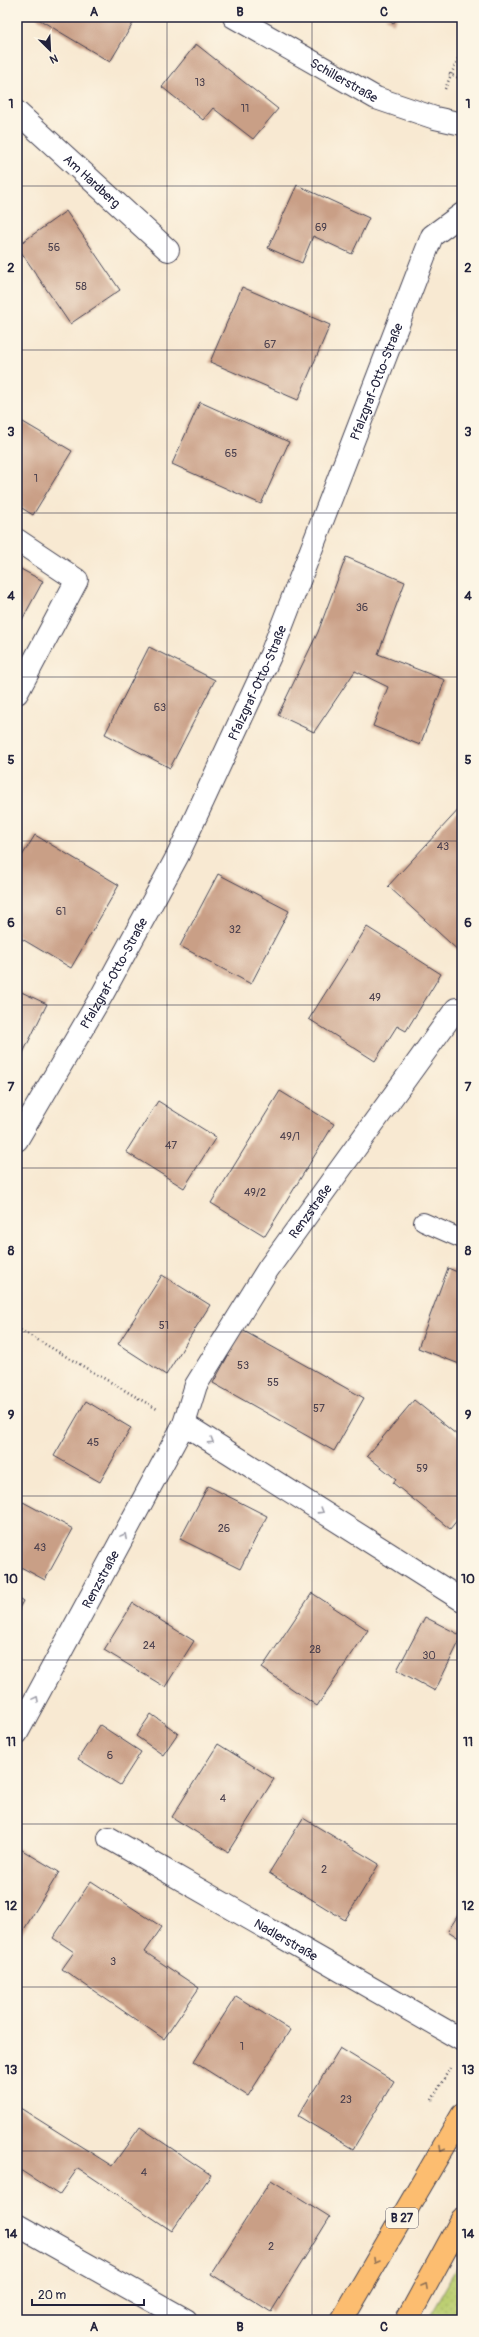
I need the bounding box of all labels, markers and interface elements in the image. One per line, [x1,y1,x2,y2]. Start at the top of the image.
text: A [90,4,99,20]
text: B [236,4,244,20]
text: C [380,4,388,20]
north arrow [30,30,70,70]
text: N [47,51,60,66]
street label: Schillerstraße [307,55,381,107]
house number: 13 [195,76,205,89]
text: 1 [8,96,14,112]
text: 1 [465,96,471,112]
house number: 11 [241,102,249,115]
street label: Am Hardberg [60,151,124,212]
house number: 69 [315,221,327,234]
house number: 56 [48,241,60,254]
text: 2 [7,260,15,276]
text: 2 [464,260,472,276]
house number: 58 [75,280,87,293]
street label: Pfalzgraf-Otto-Straße [347,320,407,443]
house number: 67 [264,338,276,351]
text: 3 [7,424,15,440]
text: 3 [464,424,472,440]
house number: 65 [225,447,237,460]
house number: 1 [34,472,38,485]
text: 4 [7,588,15,604]
text: 4 [464,588,472,604]
house number: 36 [356,601,368,614]
street label: Pfalzgraf-Otto-Straße [225,623,291,743]
house number: 63 [154,701,166,714]
text: 5 [7,752,15,768]
text: 5 [464,752,472,768]
house number: 43 [437,840,449,853]
house number: 61 [56,905,66,918]
text: 6 [7,915,15,931]
street label: Pfalzgraf-Otto-Straße [77,915,152,1032]
text: 6 [464,915,472,931]
house number: 32 [229,923,241,936]
house number: 49 [369,991,381,1004]
text: 7 [8,1079,15,1095]
text: 7 [465,1079,472,1095]
house number: 49/1 [280,1130,300,1143]
house number: 47 [165,1139,177,1152]
street label: Renzstraße [286,1181,336,1242]
house number: 49/2 [244,1186,266,1199]
text: 8 [8,1243,15,1259]
text: 8 [465,1243,472,1259]
house number: 51 [159,1319,169,1332]
house number: 53 [237,1359,249,1372]
house number: 55 [267,1376,279,1389]
house number: 57 [313,1402,325,1415]
text: 9 [8,1407,15,1423]
text: 9 [465,1407,472,1423]
house number: 45 [87,1436,99,1449]
one-way arrow [207,1436,214,1444]
house number: 59 [416,1462,428,1475]
one-way arrow [317,1506,324,1513]
house number: 26 [218,1522,230,1535]
one-way arrow [119,1532,127,1540]
house number: 43 [34,1541,46,1554]
street label: Renzstraße [79,1547,123,1611]
text: 10 [4,1571,18,1587]
text: 10 [461,1571,475,1587]
house number: 24 [143,1639,156,1652]
house number: 28 [309,1643,321,1656]
house number: 30 [422,1649,436,1662]
one-way arrow [31,1696,38,1703]
text: 11 [6,1734,16,1750]
text: 11 [463,1734,473,1750]
house number: 6 [107,1749,113,1762]
house number: 4 [220,1792,227,1805]
house number: 2 [321,1863,327,1876]
text: 12 [5,1898,17,1914]
text: 12 [462,1898,474,1914]
street label: Nadlerstraße [251,1916,321,1965]
house number: 3 [110,1955,116,1968]
house number: 1 [240,2040,244,2053]
text: 13 [5,2062,17,2078]
text: 13 [462,2062,474,2078]
house number: 23 [340,2093,352,2106]
one-way arrow [440,2145,447,2152]
house number: 4 [141,2166,148,2179]
road number: B 27 [386,2208,418,2228]
text: 14 [5,2226,18,2242]
text: 14 [462,2226,475,2242]
house number: 2 [268,2240,274,2253]
one-way arrow [374,2257,381,2264]
scale bar [32,2281,144,2307]
one-way arrow [421,2283,428,2290]
text: 20 m [38,2288,67,2303]
text: A [90,2319,99,2335]
text: B [236,2319,244,2335]
text: C [380,2319,388,2335]

